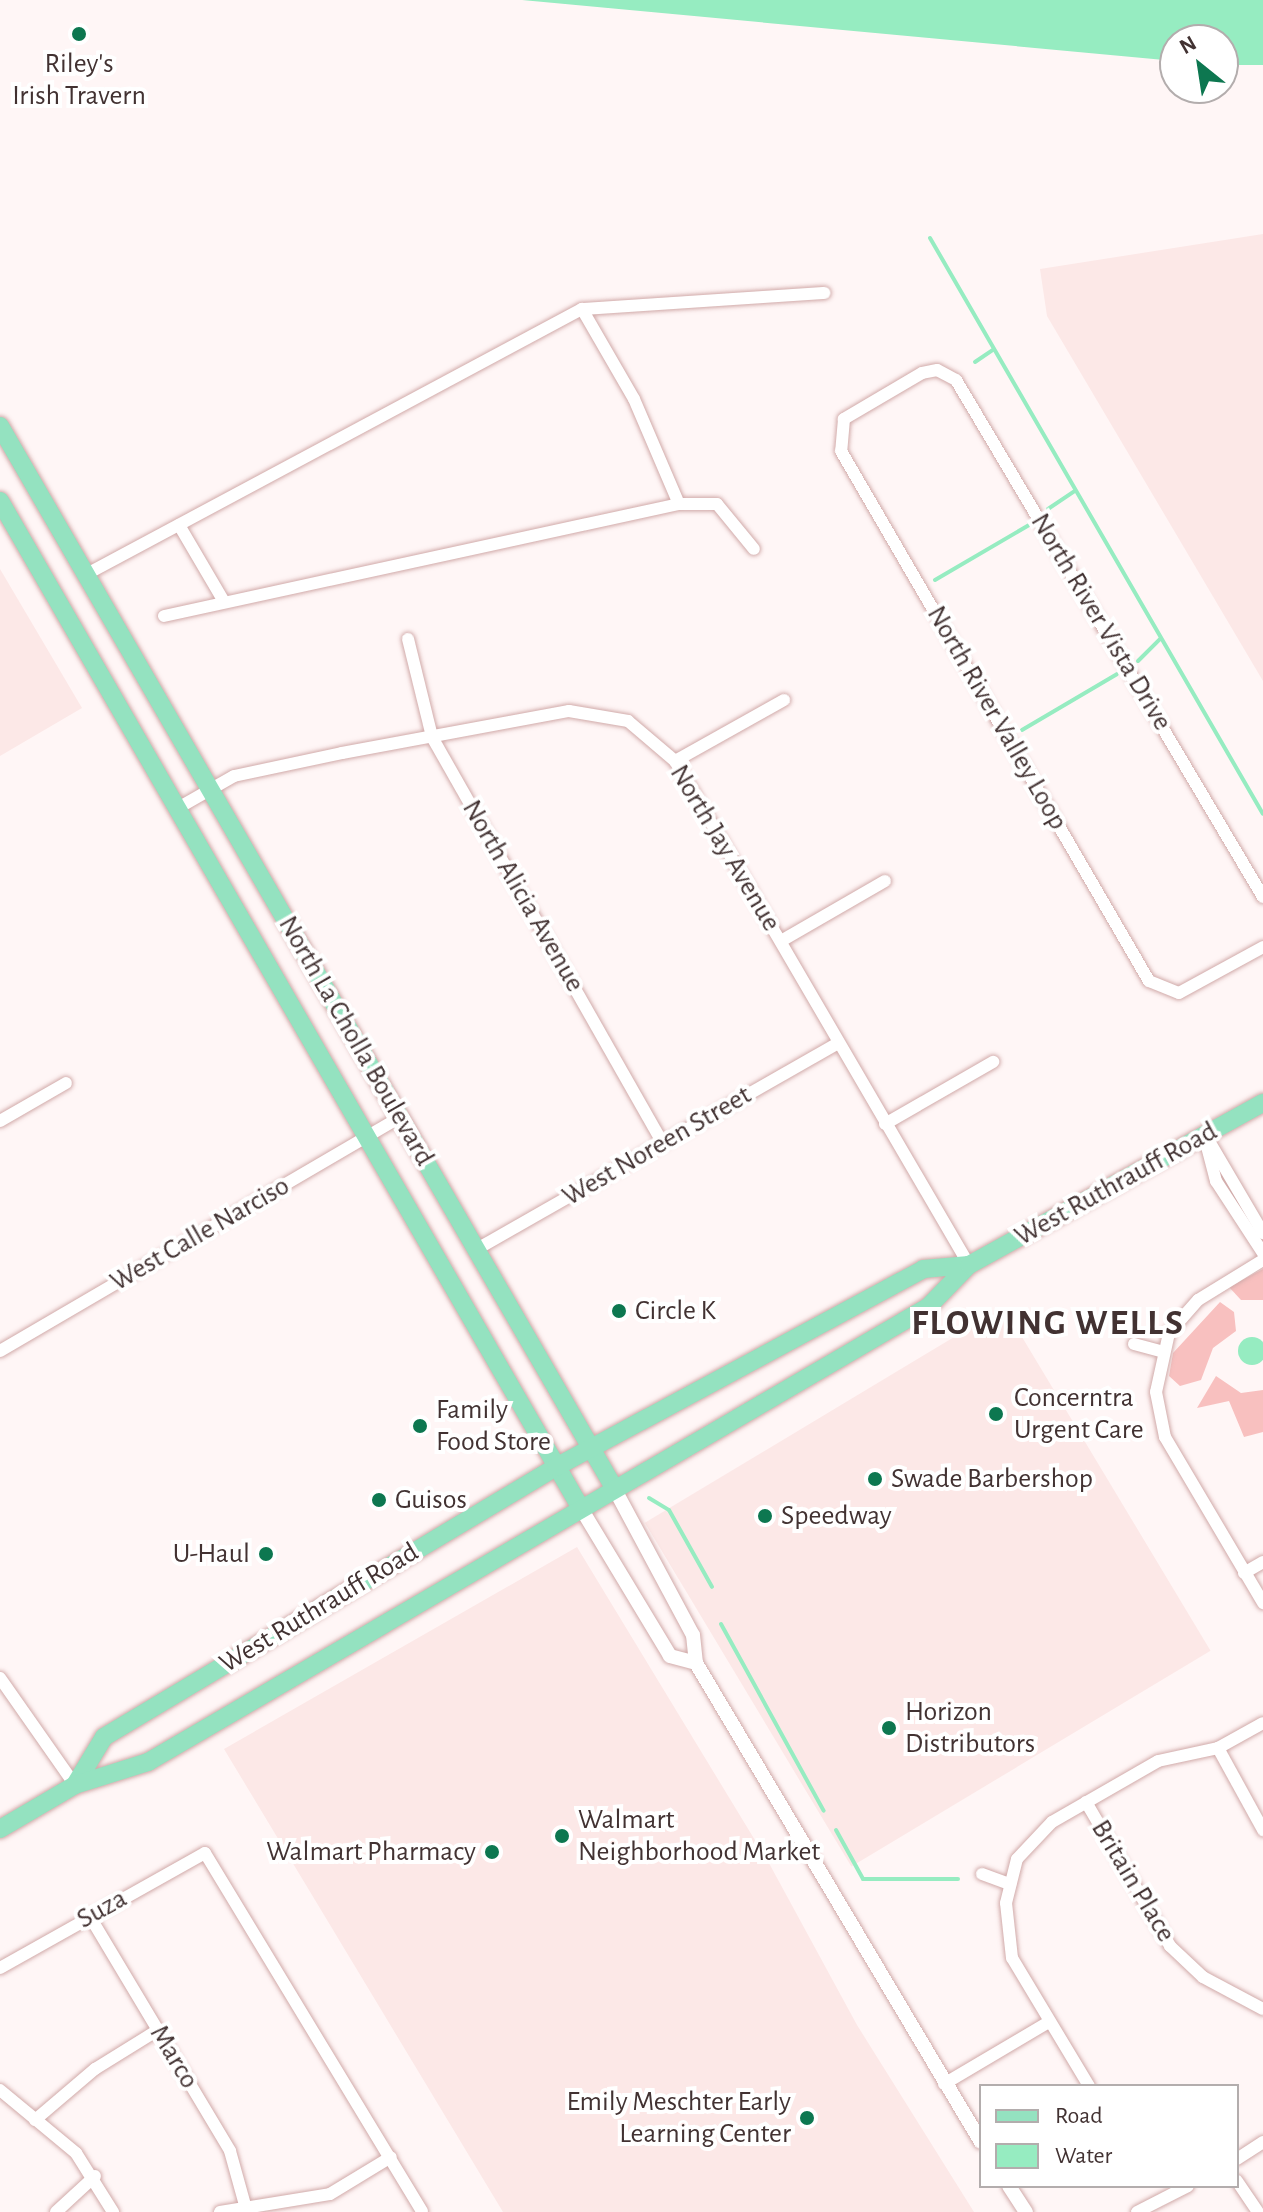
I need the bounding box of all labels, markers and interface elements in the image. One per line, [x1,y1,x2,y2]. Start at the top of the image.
north arrow [1159,24,1239,104]
marker: Riley's Irish Travern [70,25,88,43]
text: N [1176,32,1200,58]
place label: Riley's Irish Travern [12,47,146,113]
street label: North River Vista Drive [1023,507,1179,737]
street label: North River Valley Loop [919,600,1075,836]
street label: North Jay Avenue [662,759,788,937]
street label: North Alicia Avenue [455,794,591,998]
street label: North La Cholla Boulevard [271,910,441,1172]
street label: West Noreen Street [557,1078,757,1214]
street label: West Ruthrauff Road [1009,1115,1223,1253]
street label: West Calle Narciso [104,1169,296,1299]
place label: Circle K [635,1294,716,1328]
marker: Circle K [610,1302,628,1320]
district label: FLOWING WELLS [911,1302,1185,1346]
place label: Concerntra Urgent Care [1014,1381,1144,1447]
place label: Family Food Store [436,1393,551,1459]
marker: Concerntra Urgent Care [985,1403,1007,1425]
marker: Family Food Store [411,1417,429,1435]
place label: Swade Barbershop [891,1462,1093,1496]
marker: Swade Barbershop [866,1470,884,1488]
place label: Guisos [395,1483,467,1517]
marker: Guisos [370,1491,388,1509]
place label: Speedway [781,1499,892,1533]
marker: Speedway [756,1507,774,1525]
street label: West Ruthrauff Road [213,1535,425,1681]
place label: U-Haul [173,1537,250,1571]
marker: U-Haul [257,1545,275,1563]
place label: Horizon Distributors [905,1695,1035,1761]
marker: Horizon Distributors [880,1719,898,1737]
place label: Walmart Neighborhood Market [578,1803,820,1869]
street label: Britain Place [1083,1814,1183,1948]
marker: Walmart Neighborhood Market [553,1827,571,1845]
place label: Walmart Pharmacy [266,1835,476,1869]
marker: Walmart Pharmacy [483,1843,501,1861]
street label: Suza [71,1882,133,1936]
street label: Marco [142,2019,206,2095]
legend [979,2084,1239,2188]
place label: Emily Meschter Early Learning Center [566,2085,791,2151]
text: Road [1055,2104,1103,2128]
marker: Emily Meschter Early Learning Center [798,2109,816,2127]
text: Water [1055,2144,1112,2168]

